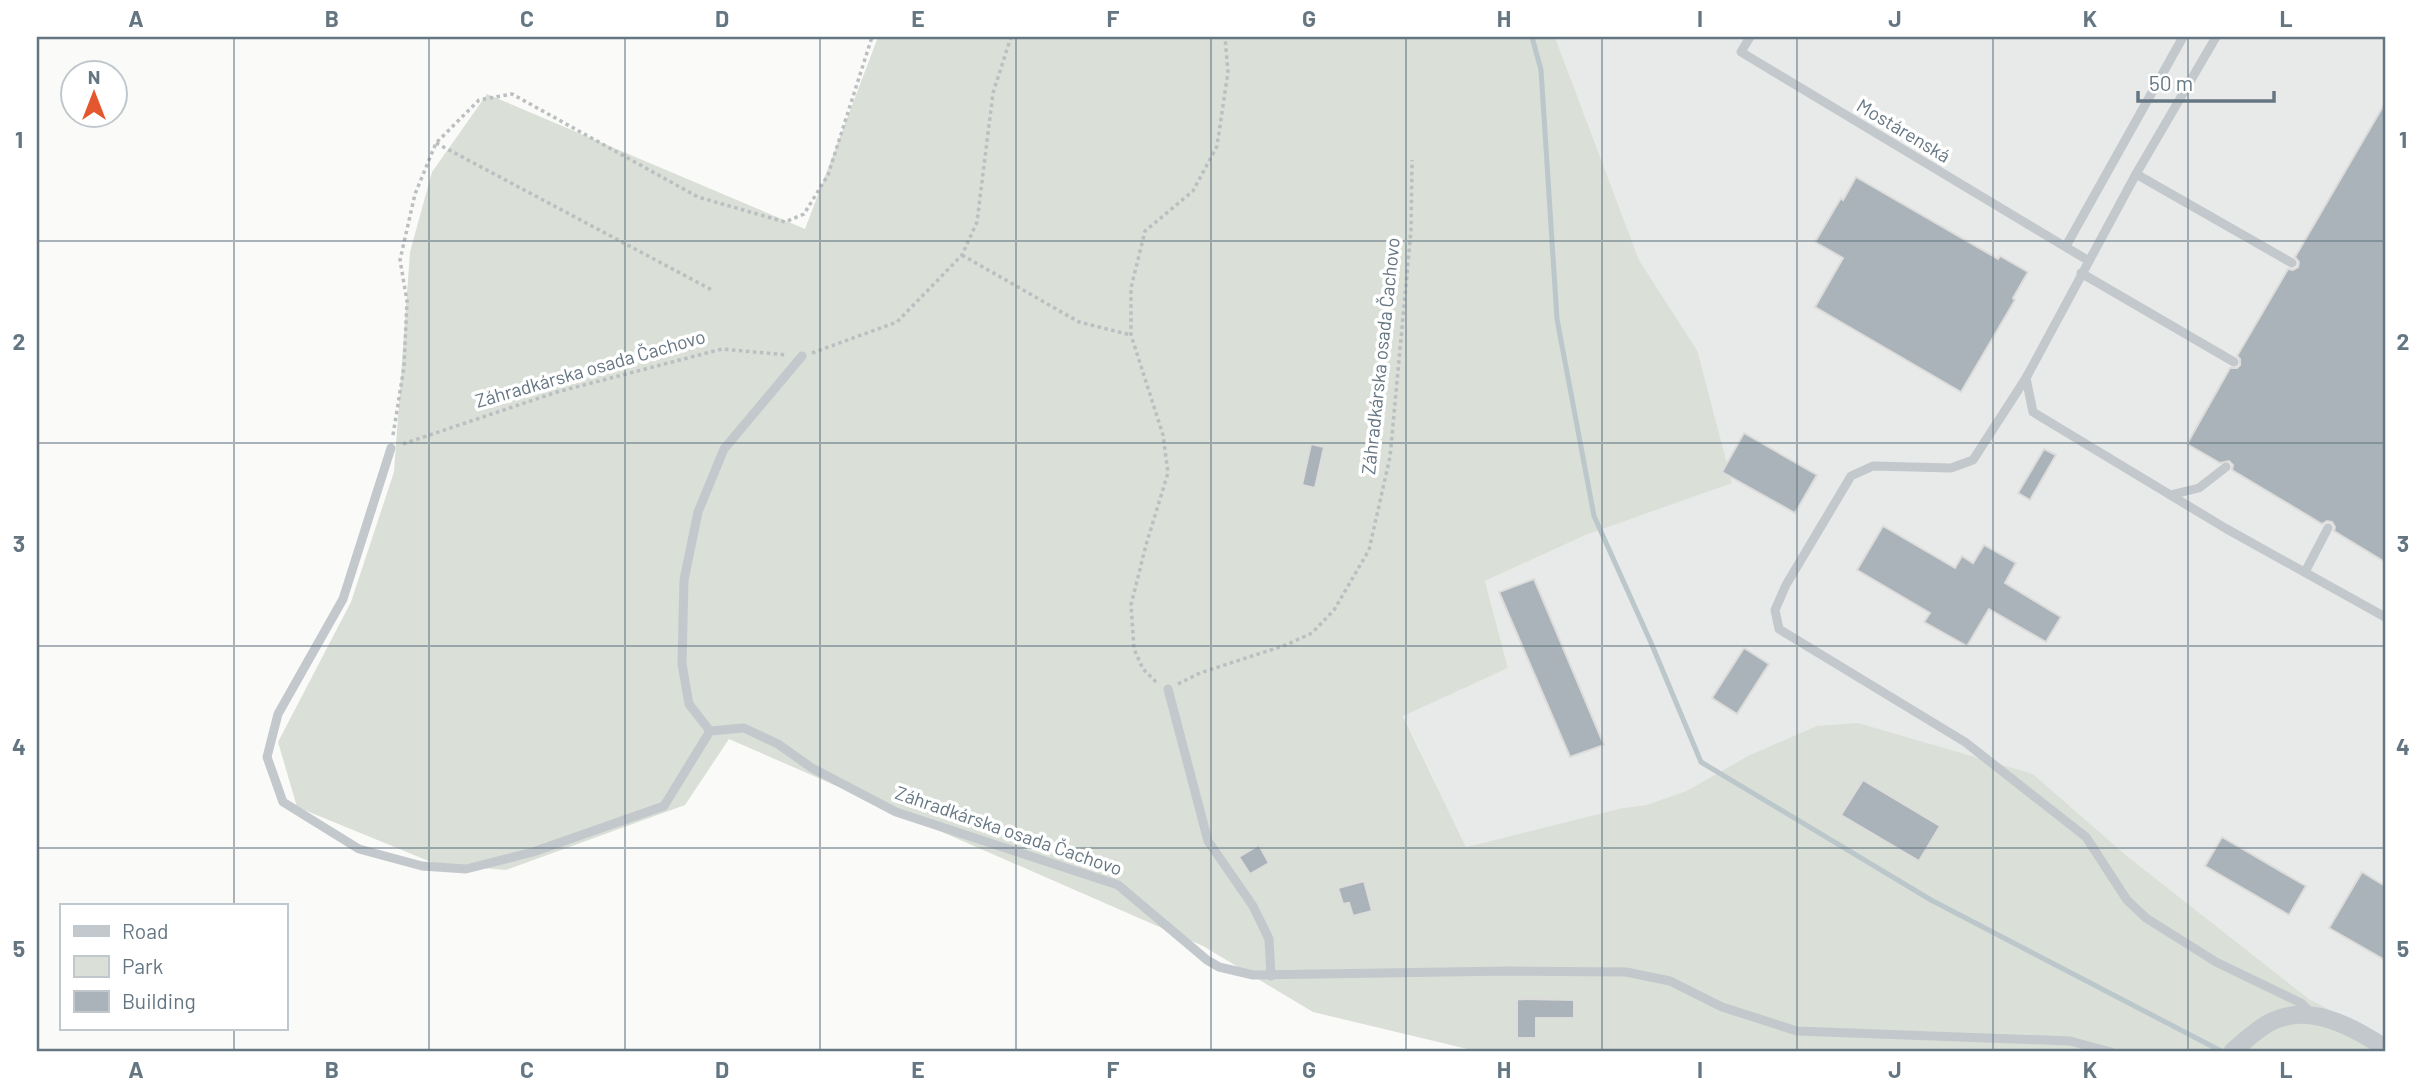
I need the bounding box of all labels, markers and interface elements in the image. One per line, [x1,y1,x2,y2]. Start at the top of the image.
text: A [128,4,144,32]
text: B [325,4,339,32]
text: C [520,4,534,32]
text: D [715,4,729,32]
text: E [911,4,925,32]
text: F [1107,4,1120,32]
text: G [1302,4,1316,32]
text: H [1497,4,1511,32]
text: I [1697,4,1703,32]
text: J [1888,4,1902,32]
text: K [2083,4,2097,32]
text: L [2279,4,2293,32]
north arrow [60,60,130,130]
scale bar [2138,60,2275,104]
text: N [88,65,100,88]
text: 50 m [2149,70,2193,95]
street label: Mostárenská [1853,93,1955,167]
text: 1 [15,125,23,153]
text: 1 [2399,125,2407,153]
street label: Záhradkárska osada Čachovo [1356,236,1404,476]
street label: Záhradkárska osada Čachovo [472,324,708,412]
text: 2 [13,327,25,355]
text: 2 [2397,327,2409,355]
text: 3 [13,529,25,557]
text: 3 [2397,529,2409,557]
text: 4 [12,732,26,760]
text: 4 [2396,732,2410,760]
street label: Záhradkárska osada Čachovo [893,780,1125,880]
legend [60,904,287,1030]
text: Road [122,918,168,943]
text: 5 [13,934,25,962]
text: 5 [2397,934,2409,962]
text: Park [122,953,163,978]
text: Building [122,988,196,1013]
text: A [128,1055,144,1083]
text: B [325,1055,339,1083]
text: C [520,1055,534,1083]
text: D [715,1055,729,1083]
text: E [911,1055,925,1083]
text: F [1107,1055,1120,1083]
text: G [1302,1055,1316,1083]
text: H [1497,1055,1511,1083]
text: I [1697,1055,1703,1083]
text: J [1888,1055,1902,1083]
text: K [2083,1055,2097,1083]
text: L [2279,1055,2293,1083]

